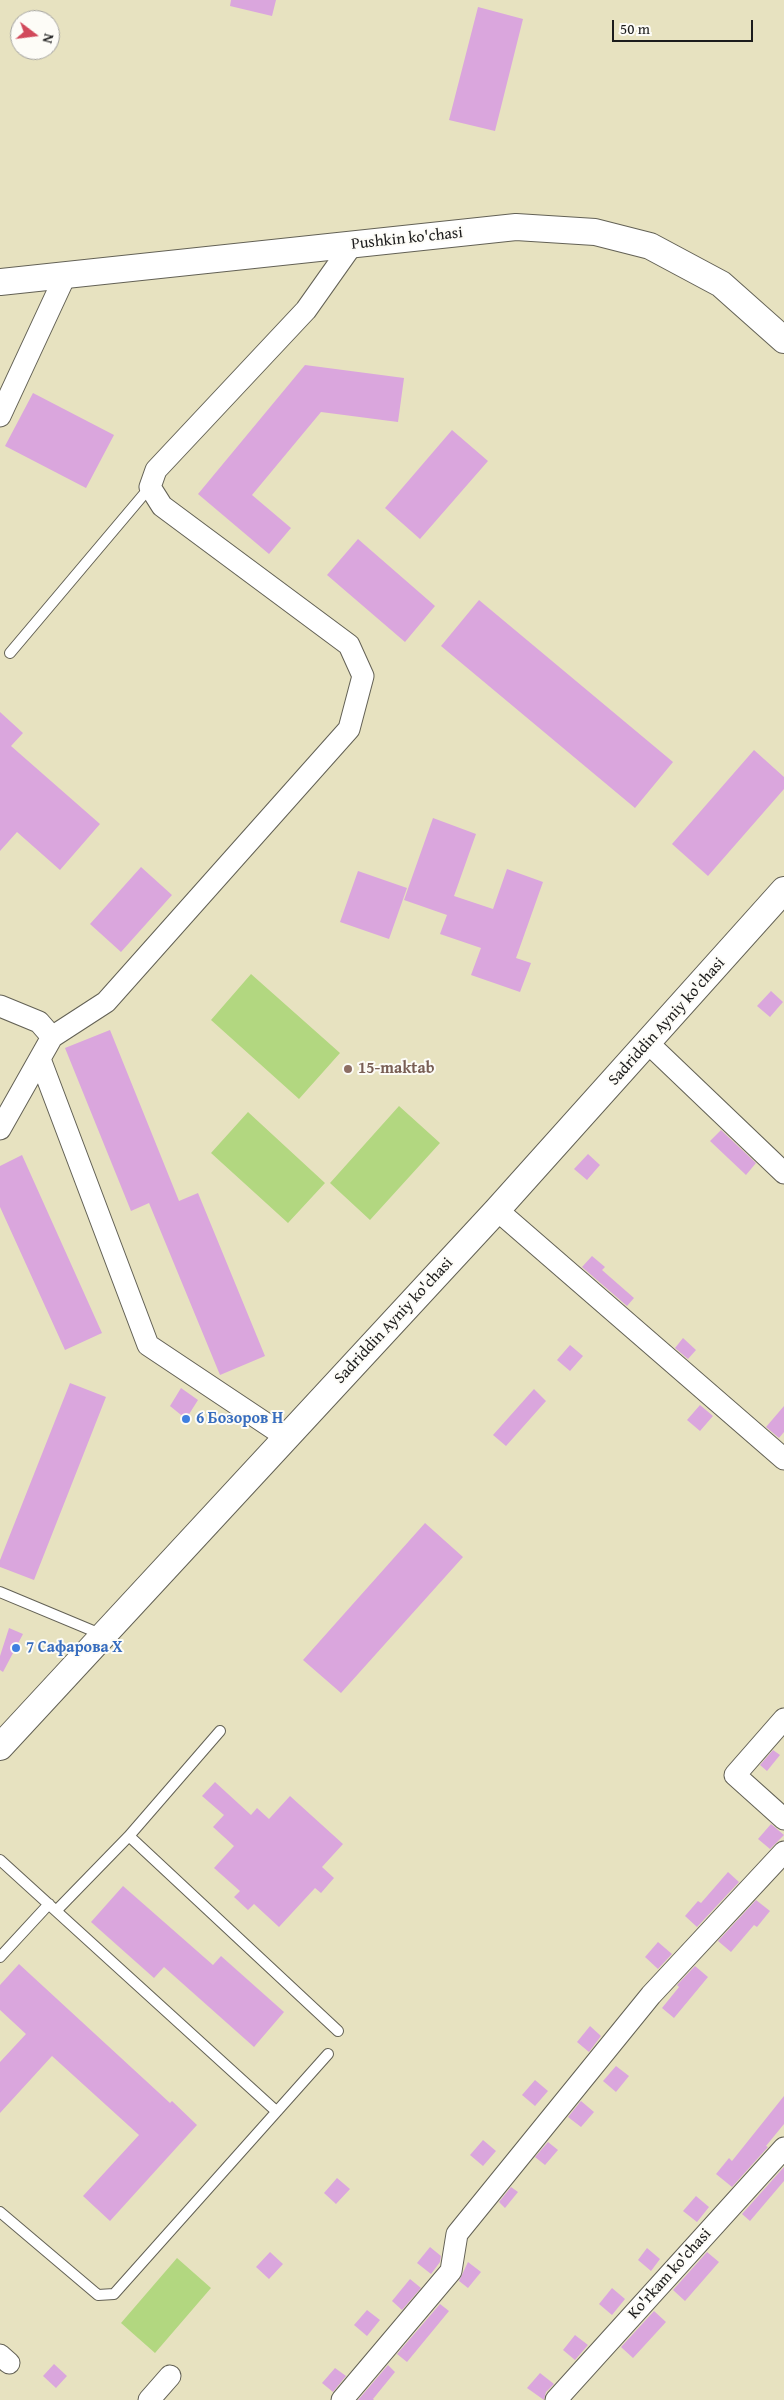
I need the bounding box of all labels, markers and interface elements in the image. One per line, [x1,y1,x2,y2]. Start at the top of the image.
north arrow [10,10,60,60]
scale bar [614,10,755,42]
text: 50 m [620,18,650,39]
text: N [38,32,59,46]
street label: Pushkin ko'chasi [350,224,464,254]
street label: Sadriddin Ayniy ko'chasi [605,954,729,1090]
place label: 15-maktab [358,1059,434,1079]
marker: 15-maktab [342,1063,354,1075]
street label: Sadriddin Ayniy ko'chasi [331,1254,457,1388]
place label: 6 Бозоров Н [196,1409,283,1429]
marker: 6 Бозоров Н [180,1413,192,1425]
place label: 7 Сафарова Х [26,1638,122,1658]
marker: 7 Сафарова Х [10,1642,22,1654]
street label: Ko'rkam ko'chasi [624,2225,716,2323]

